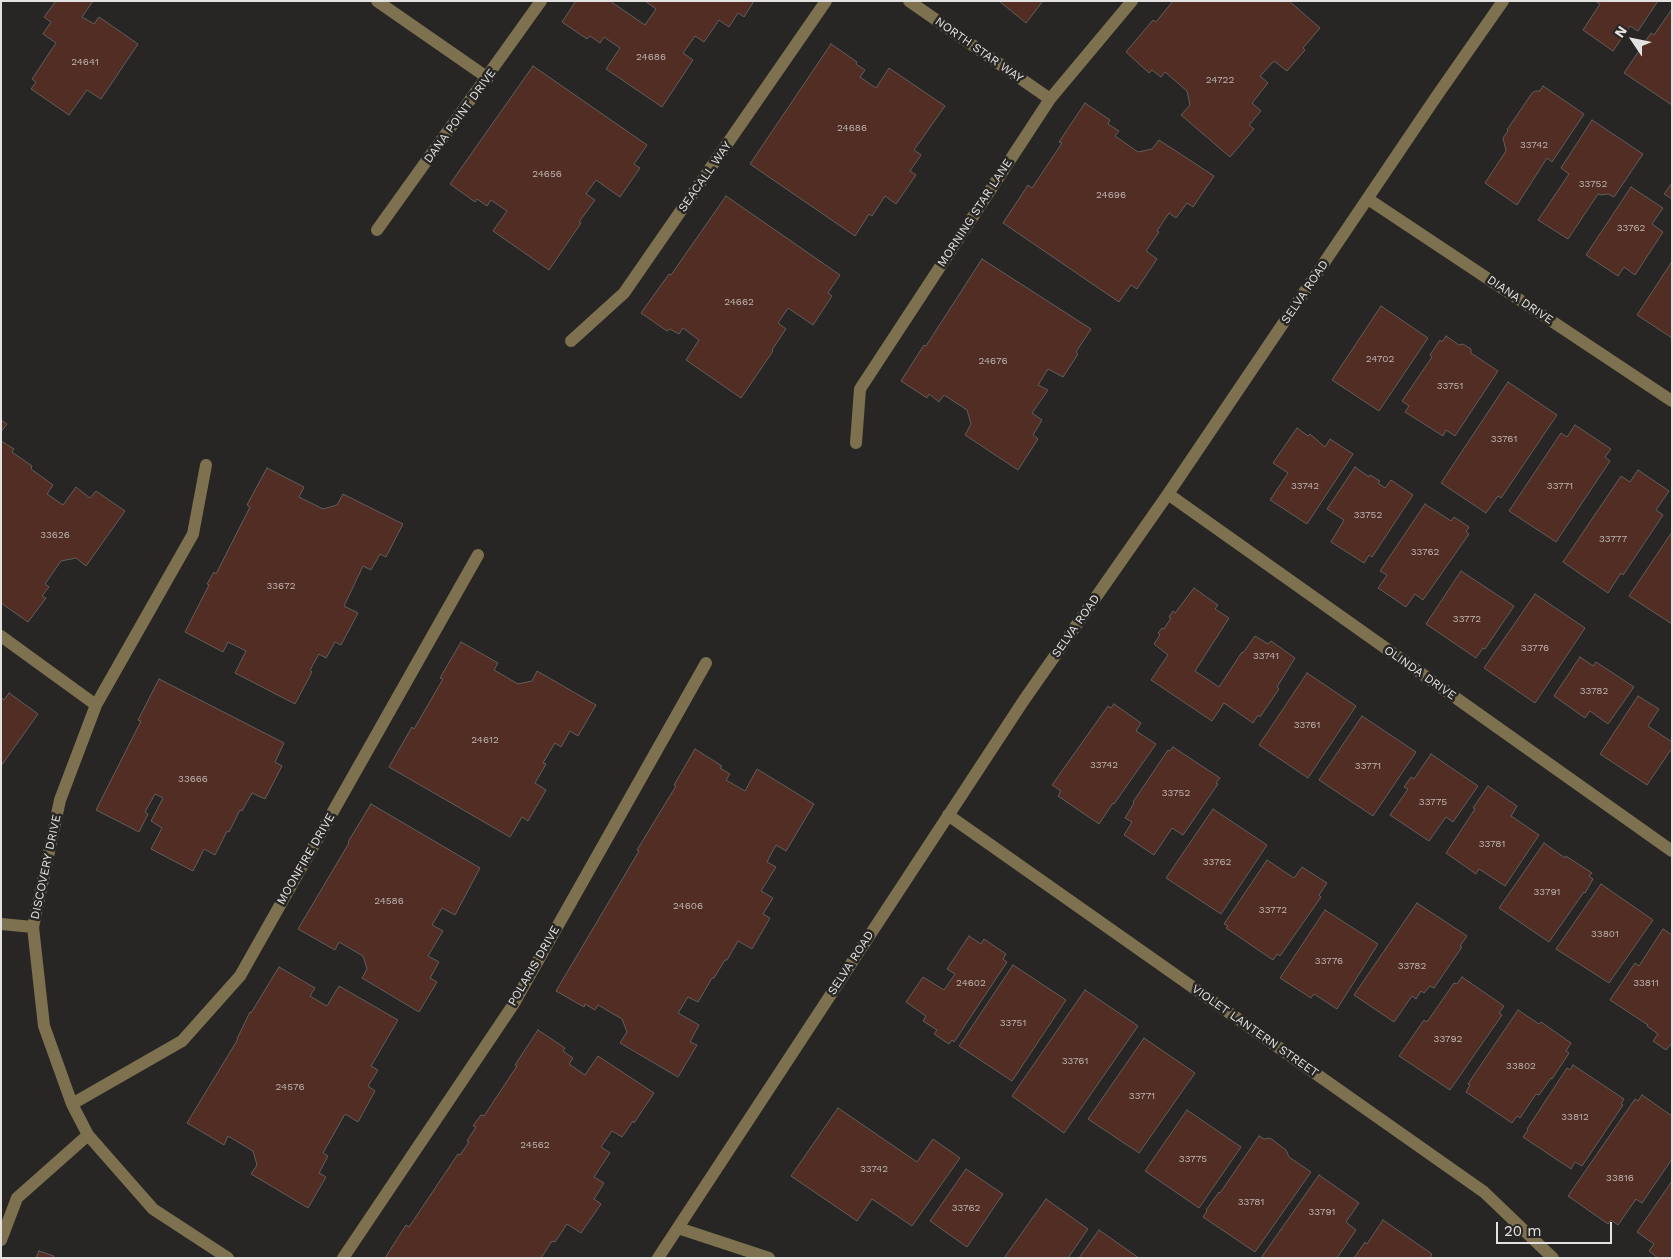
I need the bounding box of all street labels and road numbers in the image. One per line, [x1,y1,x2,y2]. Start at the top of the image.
street label: NORTH STAR WAY [932,14,1026,86]
street label: DANA POINT DRIVE [421,66,499,166]
street label: SEACALL WAY [675,139,735,215]
street label: MORNING STAR LANE [935,156,1015,270]
street label: SELVA ROAD [1278,257,1332,327]
street label: DIANA DRIVE [1484,273,1556,327]
street label: SELVA ROAD [1049,592,1103,660]
street label: OLINDA DRIVE [1381,643,1459,703]
street label: MOONFIRE DRIVE [274,811,338,907]
street label: DISCOVERY DRIVE [28,813,64,921]
street label: POLARIS DRIVE [505,923,563,1009]
street label: SELVA ROAD [825,928,877,998]
street label: VIOLET LANTERN STREET [1189,982,1321,1080]

